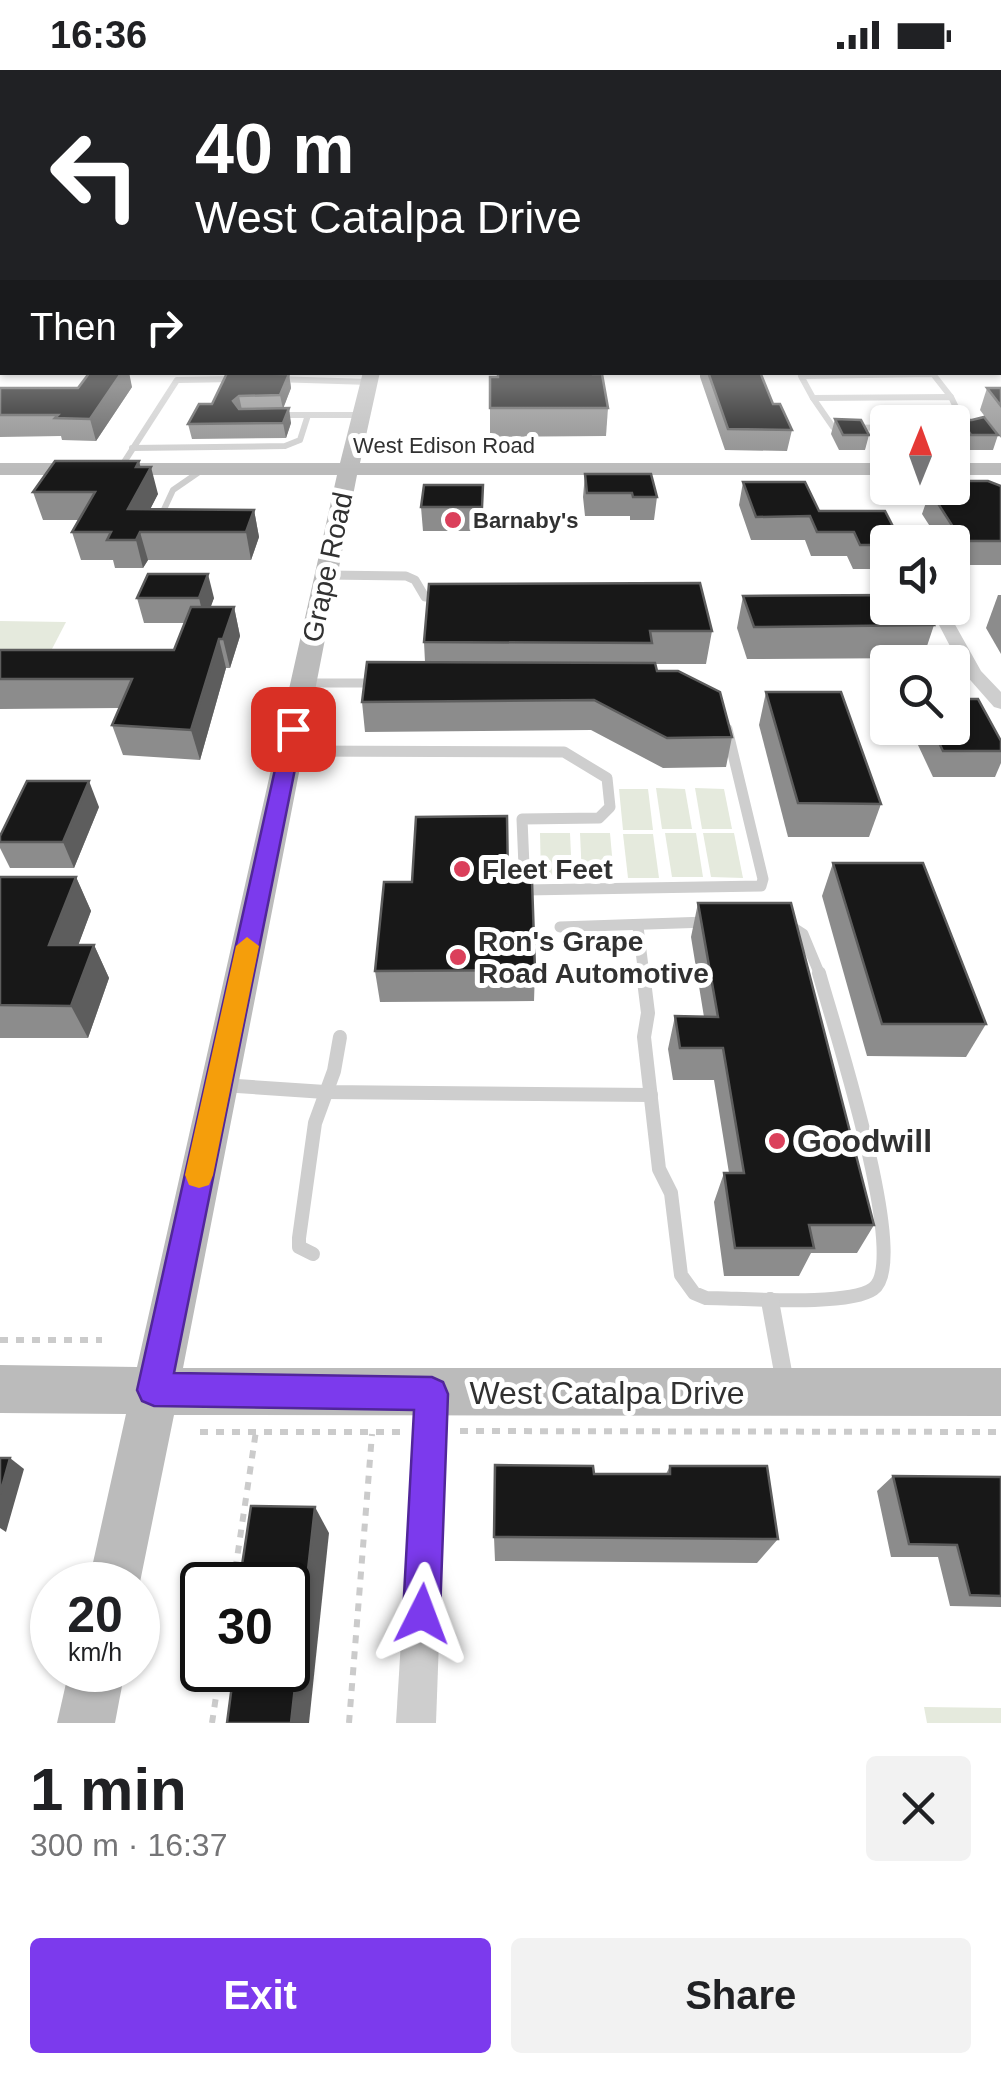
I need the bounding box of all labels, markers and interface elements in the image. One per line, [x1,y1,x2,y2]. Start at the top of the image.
text: 16:36 [50,14,147,56]
icon: left [30,110,160,240]
text: 40 m [195,110,355,188]
text: West Catalpa Drive [195,192,582,243]
icon: right [137,300,192,355]
text: Then [30,306,117,348]
north arrow [870,405,970,505]
map controls [870,405,970,745]
street label: West Edison Road [353,433,535,458]
street label: Grape Road [296,489,359,645]
place label: Barnaby's [473,508,579,533]
marker: Barnaby's [442,509,464,531]
button: sound [870,525,970,625]
button: search [870,645,970,745]
pin [251,687,336,772]
icon: arrive [266,702,321,757]
place label: Fleet Feet [482,854,613,885]
marker: Fleet Feet [451,858,473,880]
place label: Ron's Grape Road Automotive [478,926,709,989]
marker: Ron's Grape Road Automotive [447,946,469,968]
place label: Goodwill [797,1123,932,1159]
marker: Goodwill [766,1130,788,1152]
street label: West Catalpa Drive [469,1375,745,1411]
speed limit sign: 30 [180,1562,310,1692]
position arrow [370,1562,474,1666]
text: 20 [67,1587,123,1643]
text: km/h [68,1638,122,1666]
text: 1 min [30,1756,187,1823]
button: close [866,1756,971,1861]
text: 300 m · 16:37 [30,1827,227,1863]
button: Exit [30,1938,491,2053]
button: Share [511,1938,971,2053]

